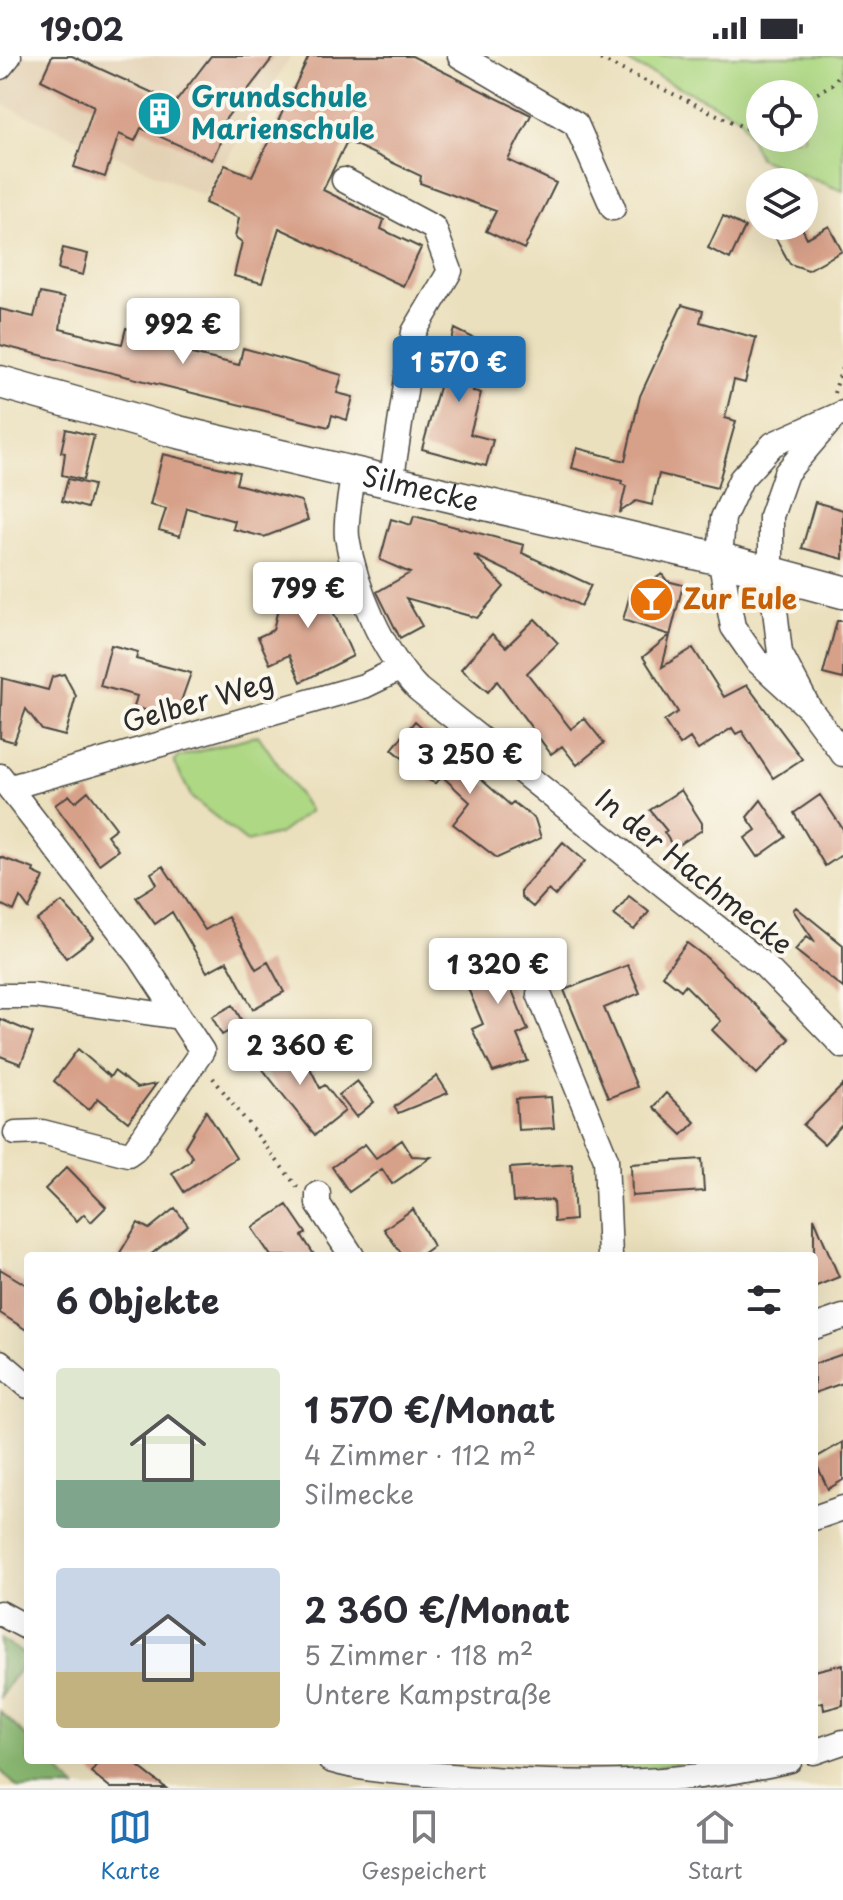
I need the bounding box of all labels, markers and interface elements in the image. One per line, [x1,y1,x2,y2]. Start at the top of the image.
text: 19:02 [40,6,124,51]
place label: Grundschule Marienschule [191,74,375,149]
map controls [746,80,818,240]
button: locate [746,80,818,152]
building icon: Grundschule Marienschule [136,89,184,137]
button: layers [746,168,818,240]
pin: 992 € [127,298,239,366]
text: 992 € [145,304,221,343]
pin: 1 570 € [385,336,533,404]
text: 1 570 € [411,342,507,381]
street label: Silmecke [358,453,483,522]
pin: 799 € [252,562,364,630]
text: 799 € [271,568,345,607]
bar icon: Zur Eule [628,575,676,623]
place label: Zur Eule [683,576,797,619]
street label: Gelber Weg [117,658,279,743]
pin: 3 250 € [396,728,544,796]
text: 3 250 € [417,734,523,773]
street label: In der Hachmecke [587,777,803,964]
pin: 1 320 € [424,938,572,1006]
text: 1 320 € [447,944,549,983]
pin: 2 360 € [226,1019,374,1087]
text: 2 360 € [246,1025,354,1064]
text: 6 Objekte [56,1274,219,1326]
icon: filters [742,1278,786,1322]
text: 1 570 €/Monat [304,1383,555,1435]
icon: home [120,1400,216,1496]
text: 4 Zimmer · 112 m² [304,1435,536,1474]
text: Silmecke [304,1474,414,1513]
text: 2 360 €/Monat [304,1583,570,1635]
icon: home [120,1600,216,1696]
text: 5 Zimmer · 118 m² [304,1635,533,1674]
text: Untere Kampstraße [304,1674,552,1713]
tab: Karte [101,1805,160,1886]
tab: Gespeichert [361,1805,486,1886]
tab: Start [688,1805,742,1886]

